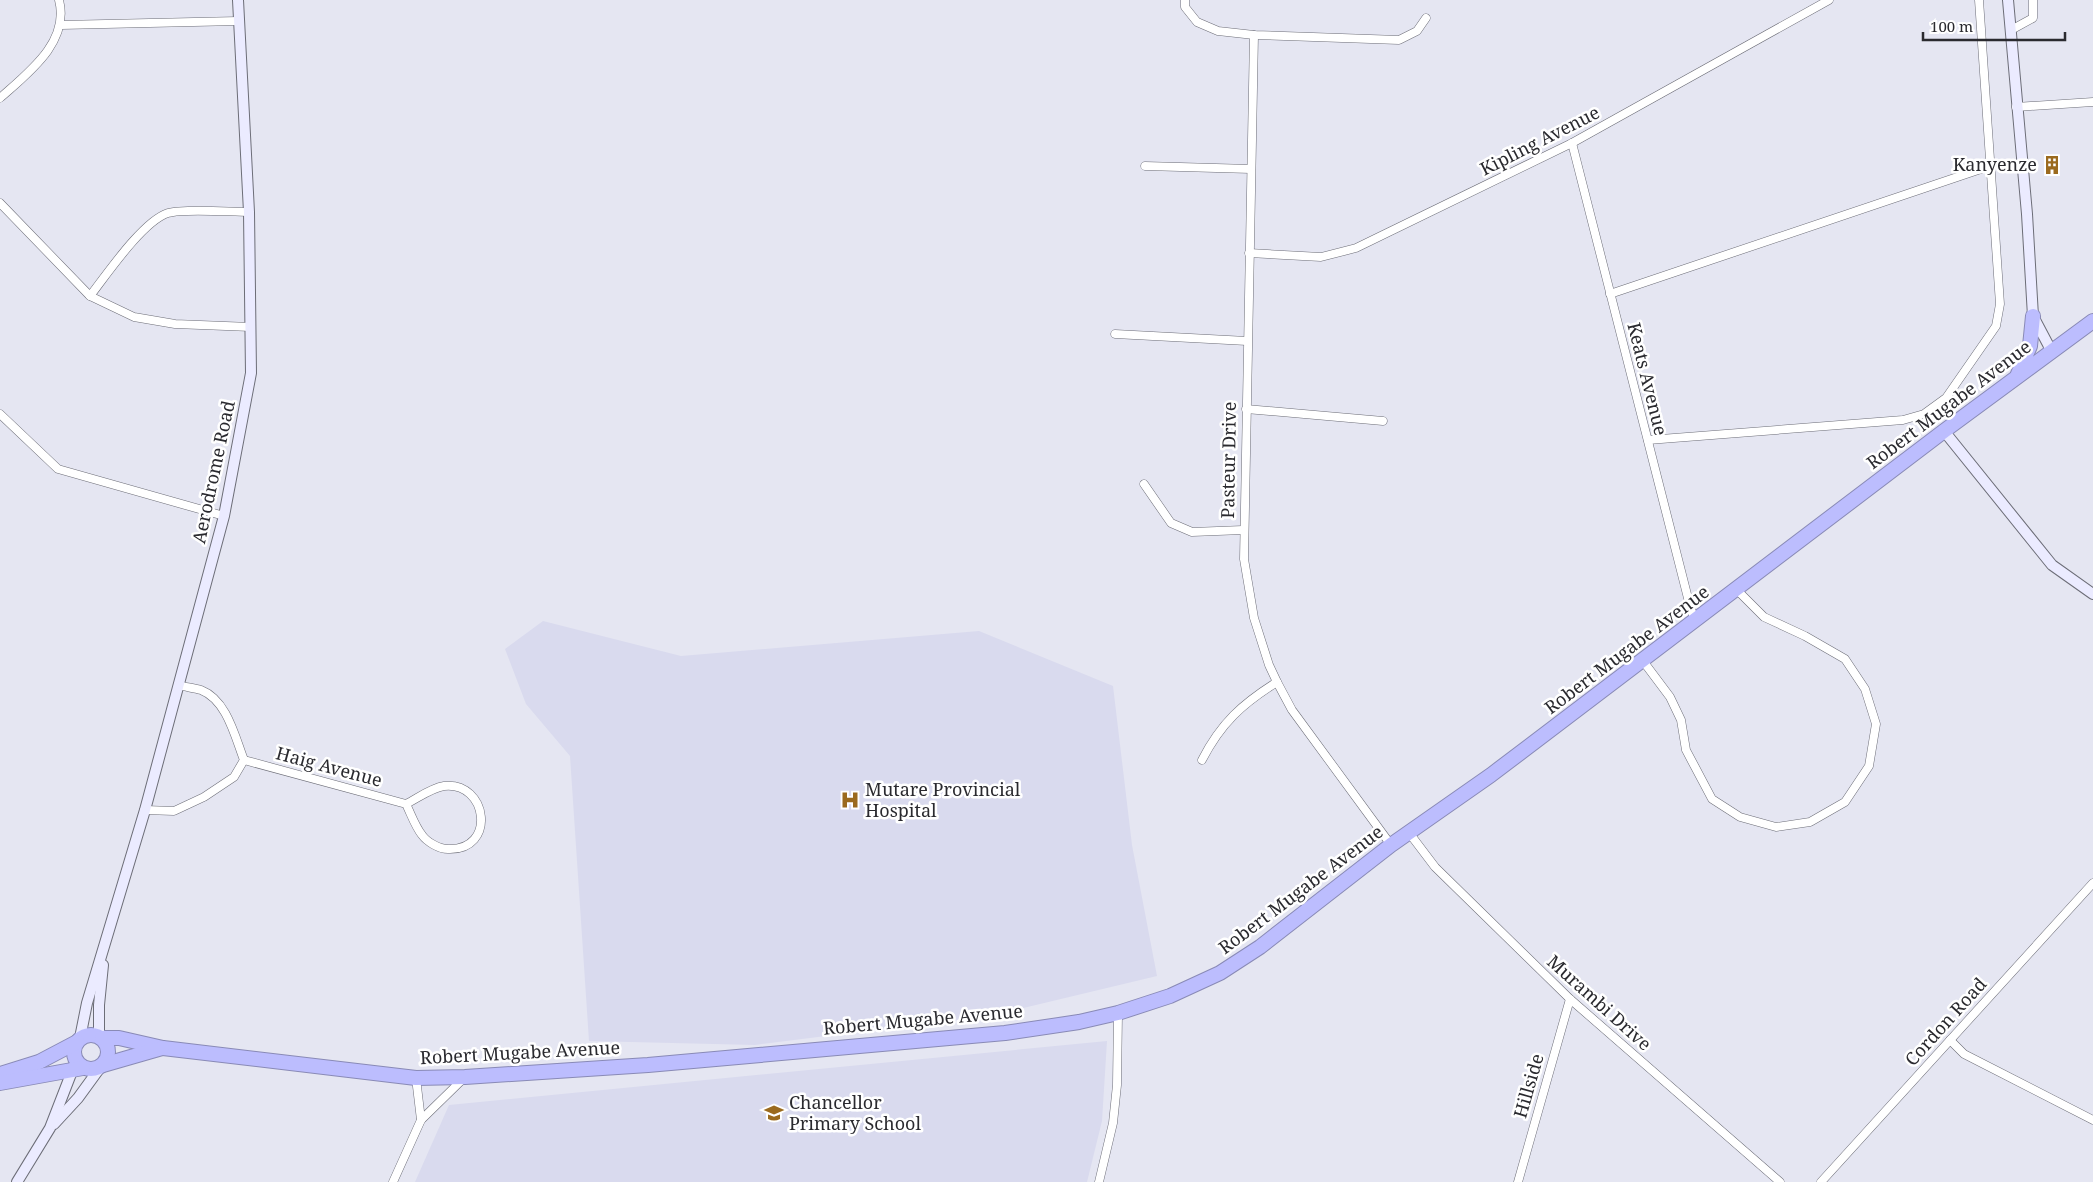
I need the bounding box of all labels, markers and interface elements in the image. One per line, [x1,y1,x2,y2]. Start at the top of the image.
scale bar [1923,10,2066,42]
text: 100 m [1930,16,1973,36]
street label: Kipling Avenue [1476,100,1603,181]
place label: Kanyenze [1953,152,2037,176]
building icon: Kanyenze [2041,154,2063,176]
street label: Keats Avenue [1622,320,1674,438]
street label: Robert Mugabe Avenue [1861,334,2036,474]
street label: Aerodrome Road [186,398,240,545]
street label: Pasteur Drive [1215,401,1241,519]
street label: Robert Mugabe Avenue [1539,579,1714,719]
street label: Haig Avenue [274,740,385,792]
place label: Mutare Provincial Hospital [865,777,1021,822]
hospital icon: Mutare Provincial Hospital [839,789,861,811]
street label: Robert Mugabe Avenue [1213,819,1388,959]
street label: Murambi Drive [1542,949,1657,1055]
street label: Cordon Road [1899,972,1991,1071]
street label: Robert Mugabe Avenue [822,998,1024,1040]
street label: Robert Mugabe Avenue [419,1035,621,1069]
street label: Hillside [1507,1051,1549,1121]
place label: Chancellor Primary School [789,1090,921,1135]
school or university icon: Chancellor Primary School [763,1102,785,1124]

